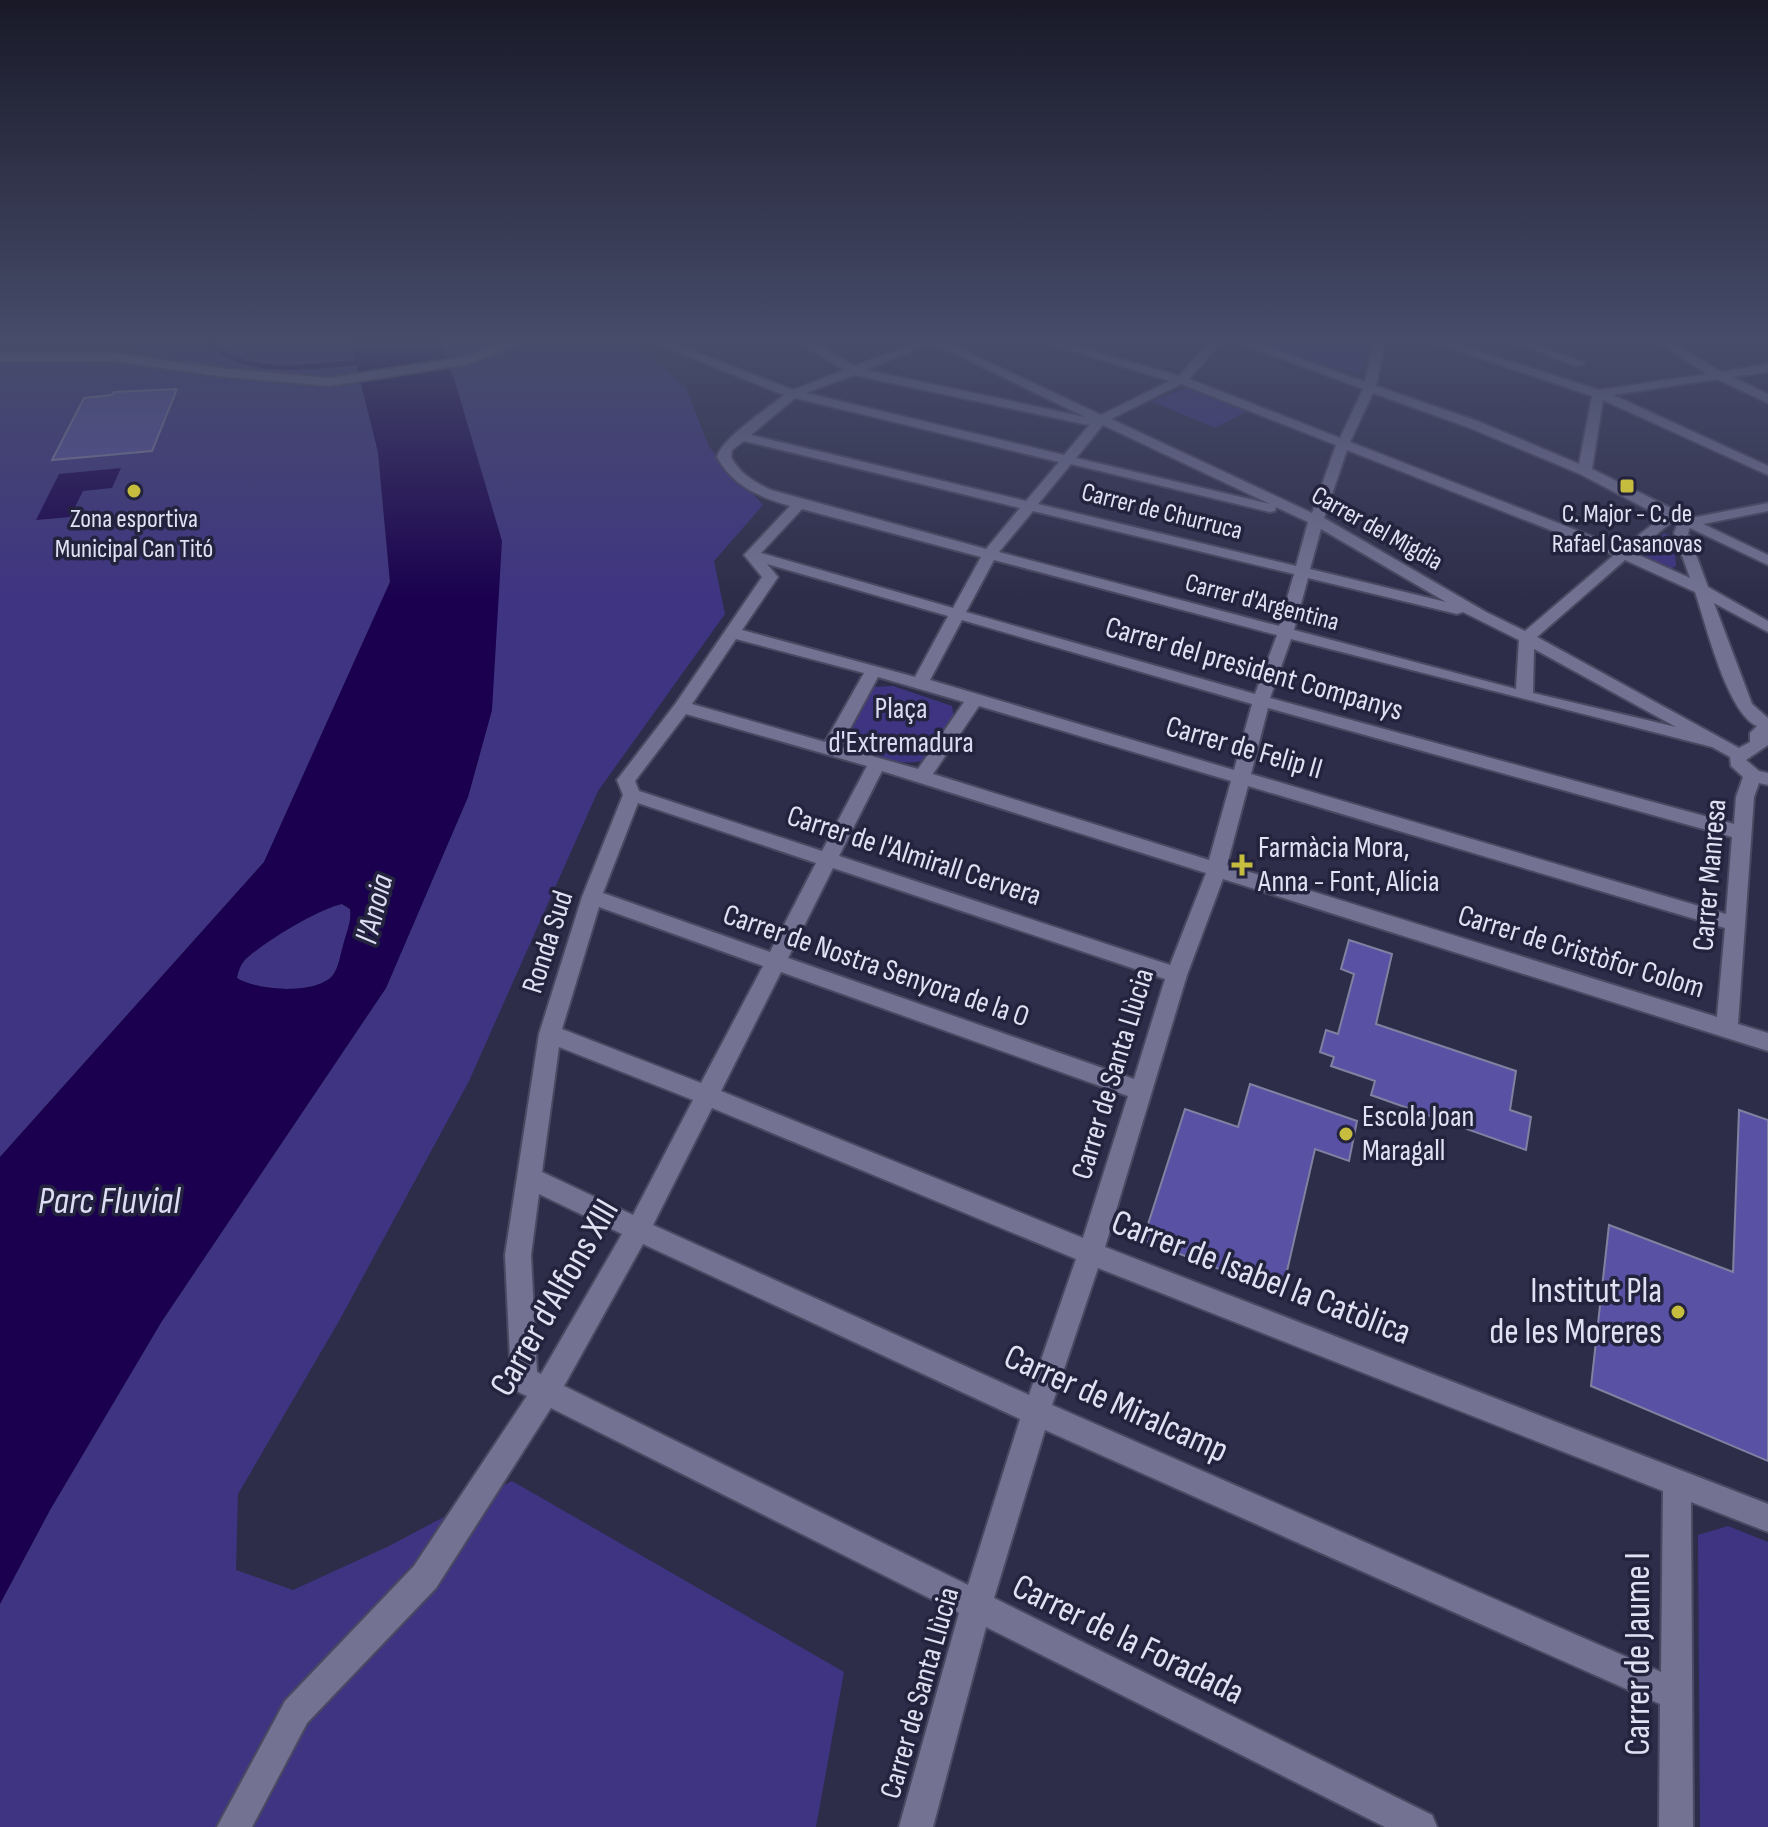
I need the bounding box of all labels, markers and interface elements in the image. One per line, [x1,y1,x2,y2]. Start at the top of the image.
street label: Carrer de Churruca [1078,477,1246,547]
marker: C. Major - C. de Rafael Casanovas [1618,477,1636,495]
street label: Carrer del Migdia [1306,480,1448,578]
marker: Zona esportiva Municipal Can Titó [125,482,143,500]
place label: C. Major - C. de Rafael Casanovas [1552,499,1702,560]
place label: Zona esportiva Municipal Can Titó [55,504,213,565]
street label: Carrer d'Argentina [1182,568,1342,638]
street label: Carrer del president Companys [1101,609,1407,729]
park label: Plaça d'Extremadura [828,691,974,761]
street label: Carrer de Felip II [1162,708,1326,788]
street label: Carrer de l'Almirall Cervera [782,798,1046,914]
street label: Carrer Manresa [1685,798,1735,952]
place label: Farmàcia Mora, Anna - Font, Alícia [1257,830,1439,900]
marker: Farmàcia Mora, Anna - Font, Alícia [1233,856,1251,874]
water label: l'Anoia [348,870,402,948]
street label: Ronda Sud [515,886,581,998]
street label: Carrer de Nostra Senyora de la O [718,897,1034,1035]
street label: Carrer de Cristòfor Colom [1454,897,1708,1007]
street label: Carrer de Santa Llùcia [1064,964,1162,1184]
place label: Escola Joan Maragall [1362,1099,1474,1169]
marker: Escola Joan Maragall [1337,1125,1355,1143]
water label: Parc Fluvial [38,1179,181,1224]
street label: Carrer d'Alfons XIII [481,1192,629,1404]
street label: Carrer de Isabel la Catòlica [1105,1201,1417,1355]
place label: Institut Pla de les Moreres [1489,1270,1662,1354]
marker: Institut Pla de les Moreres [1669,1303,1687,1321]
street label: Carrer de Miralcamp [997,1335,1235,1473]
street label: Carrer de Jaume I [1617,1552,1660,1756]
street label: Carrer de la Foradada [1005,1565,1251,1715]
street label: Carrer de Santa Llùcia [873,1583,967,1803]

